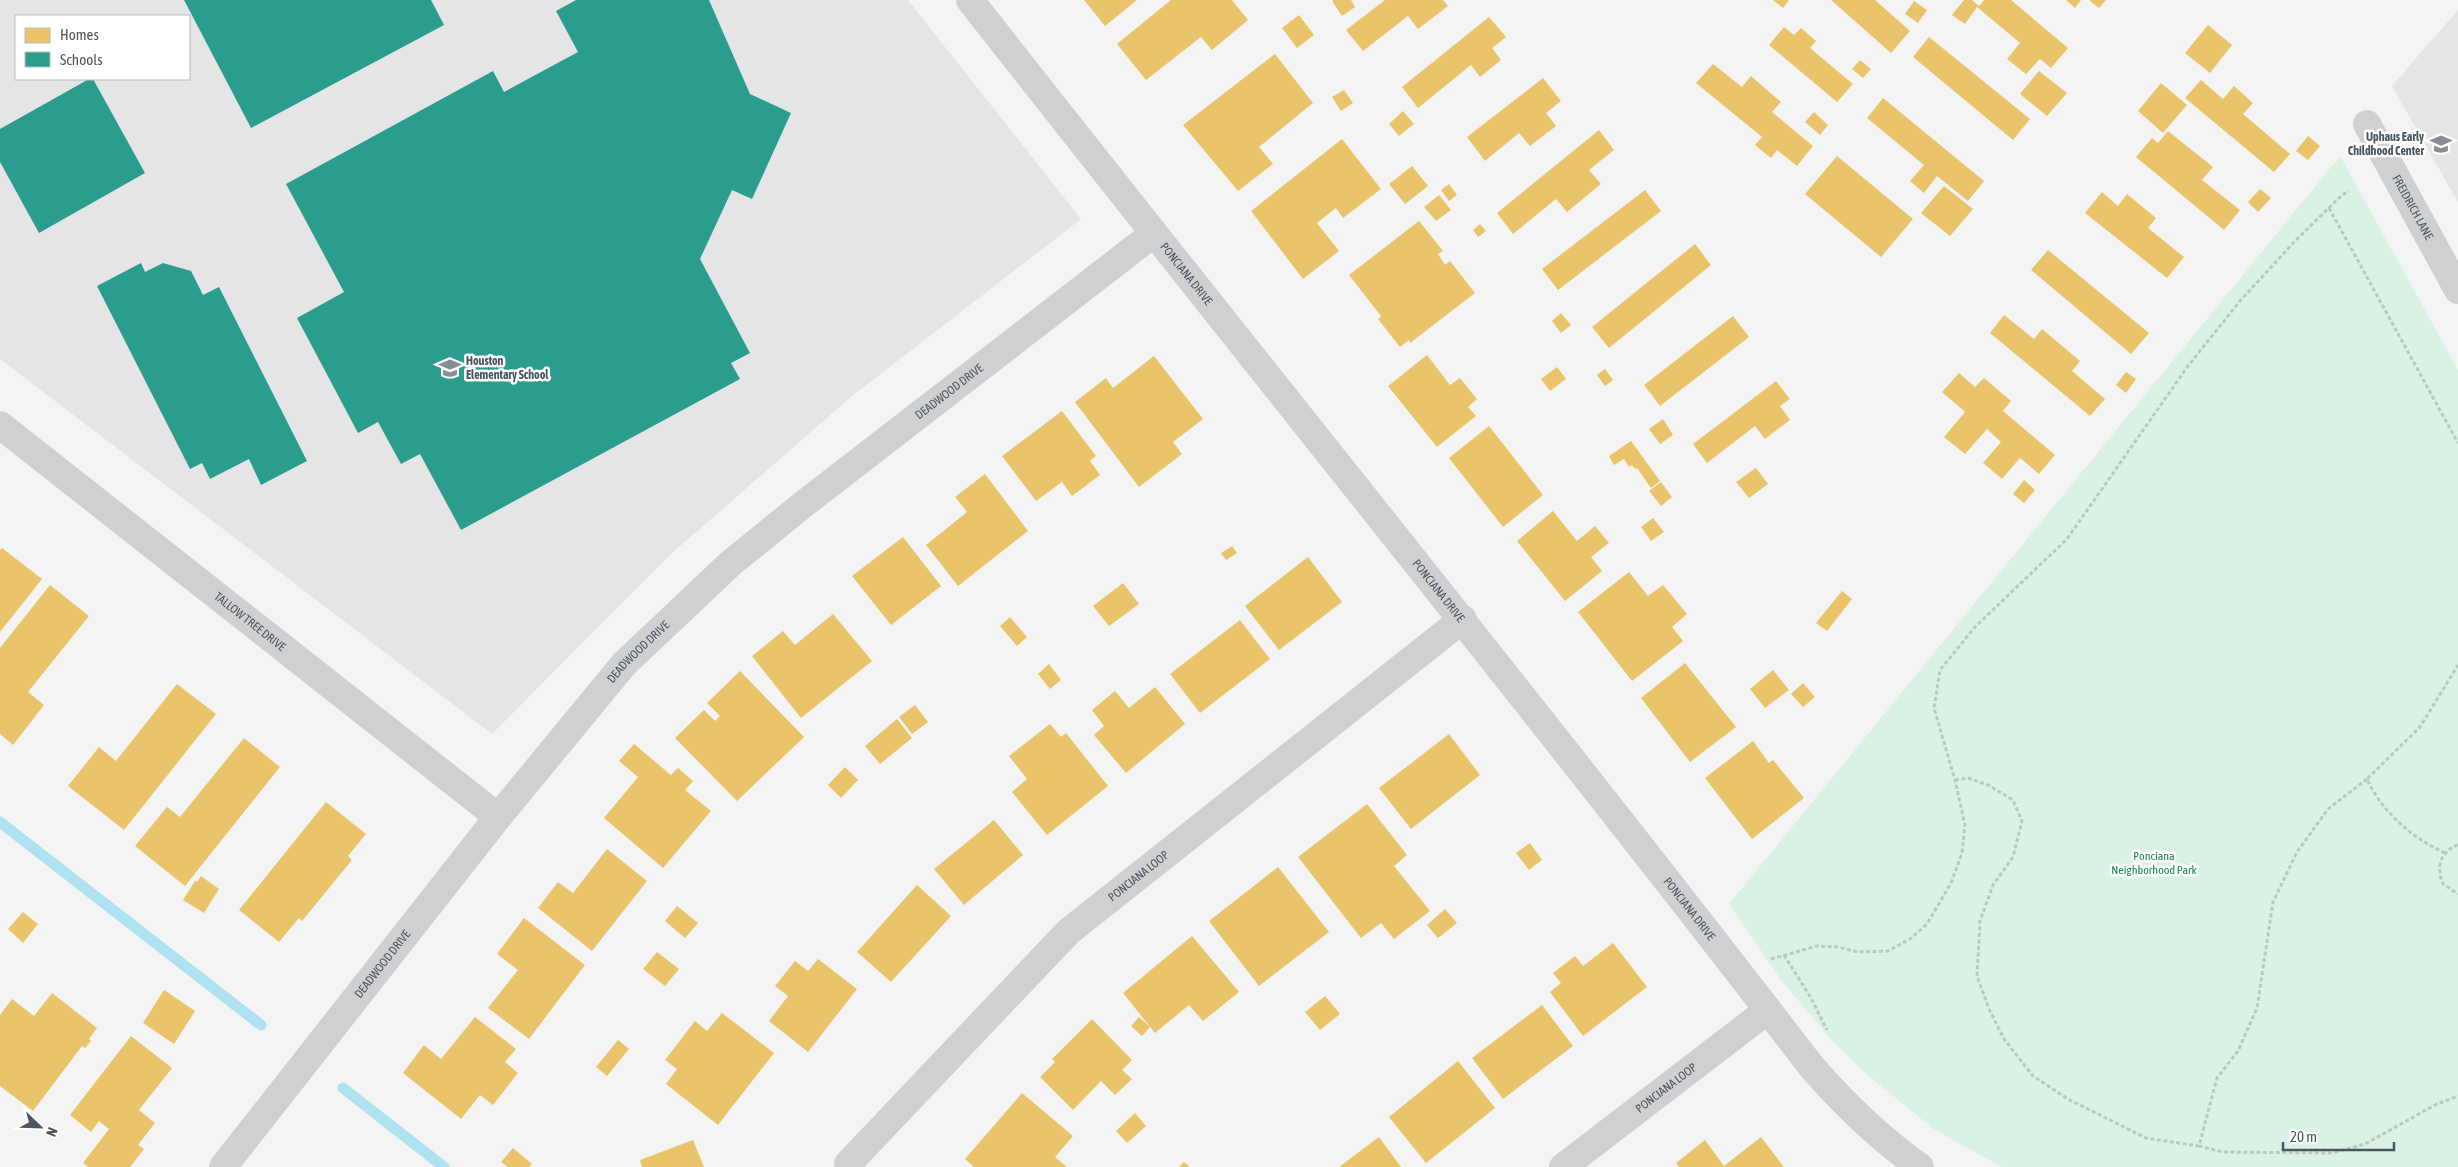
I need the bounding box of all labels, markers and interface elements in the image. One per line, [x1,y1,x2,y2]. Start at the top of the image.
legend [15,15,190,80]
text: Homes [60,26,99,43]
text: Schools [60,51,103,68]
place label: Uphaus Early Childhood Center [2348,130,2424,158]
school or university icon: Uphaus Early Childhood Center [2428,131,2454,157]
street label: FREIDRICH LANE [2389,173,2436,242]
street label: PONCIANA DRIVE [1157,240,1215,308]
place label: Houston Elementary School [466,354,549,382]
school or university icon: Houston Elementary School [437,355,463,381]
street label: DEADWOOD DRIVE [912,361,986,422]
street label: PONCIANA DRIVE [1409,557,1468,625]
street label: TALLOW TREE DRIVE [211,589,288,654]
street label: DEADWOOD DRIVE [604,618,672,686]
street label: PONCIANA LOOP [1105,848,1172,904]
park label: Ponciana Neighborhood Park [2111,849,2198,877]
street label: PONCIANA DRIVE [1660,875,1718,943]
street label: DEADWOOD DRIVE [352,927,413,1001]
street label: PONCIANA LOOP [1633,1060,1700,1116]
north arrow [15,1102,65,1152]
scale bar [2283,1120,2394,1152]
text: N [43,1125,61,1139]
text: 20 m [2290,1128,2317,1145]

